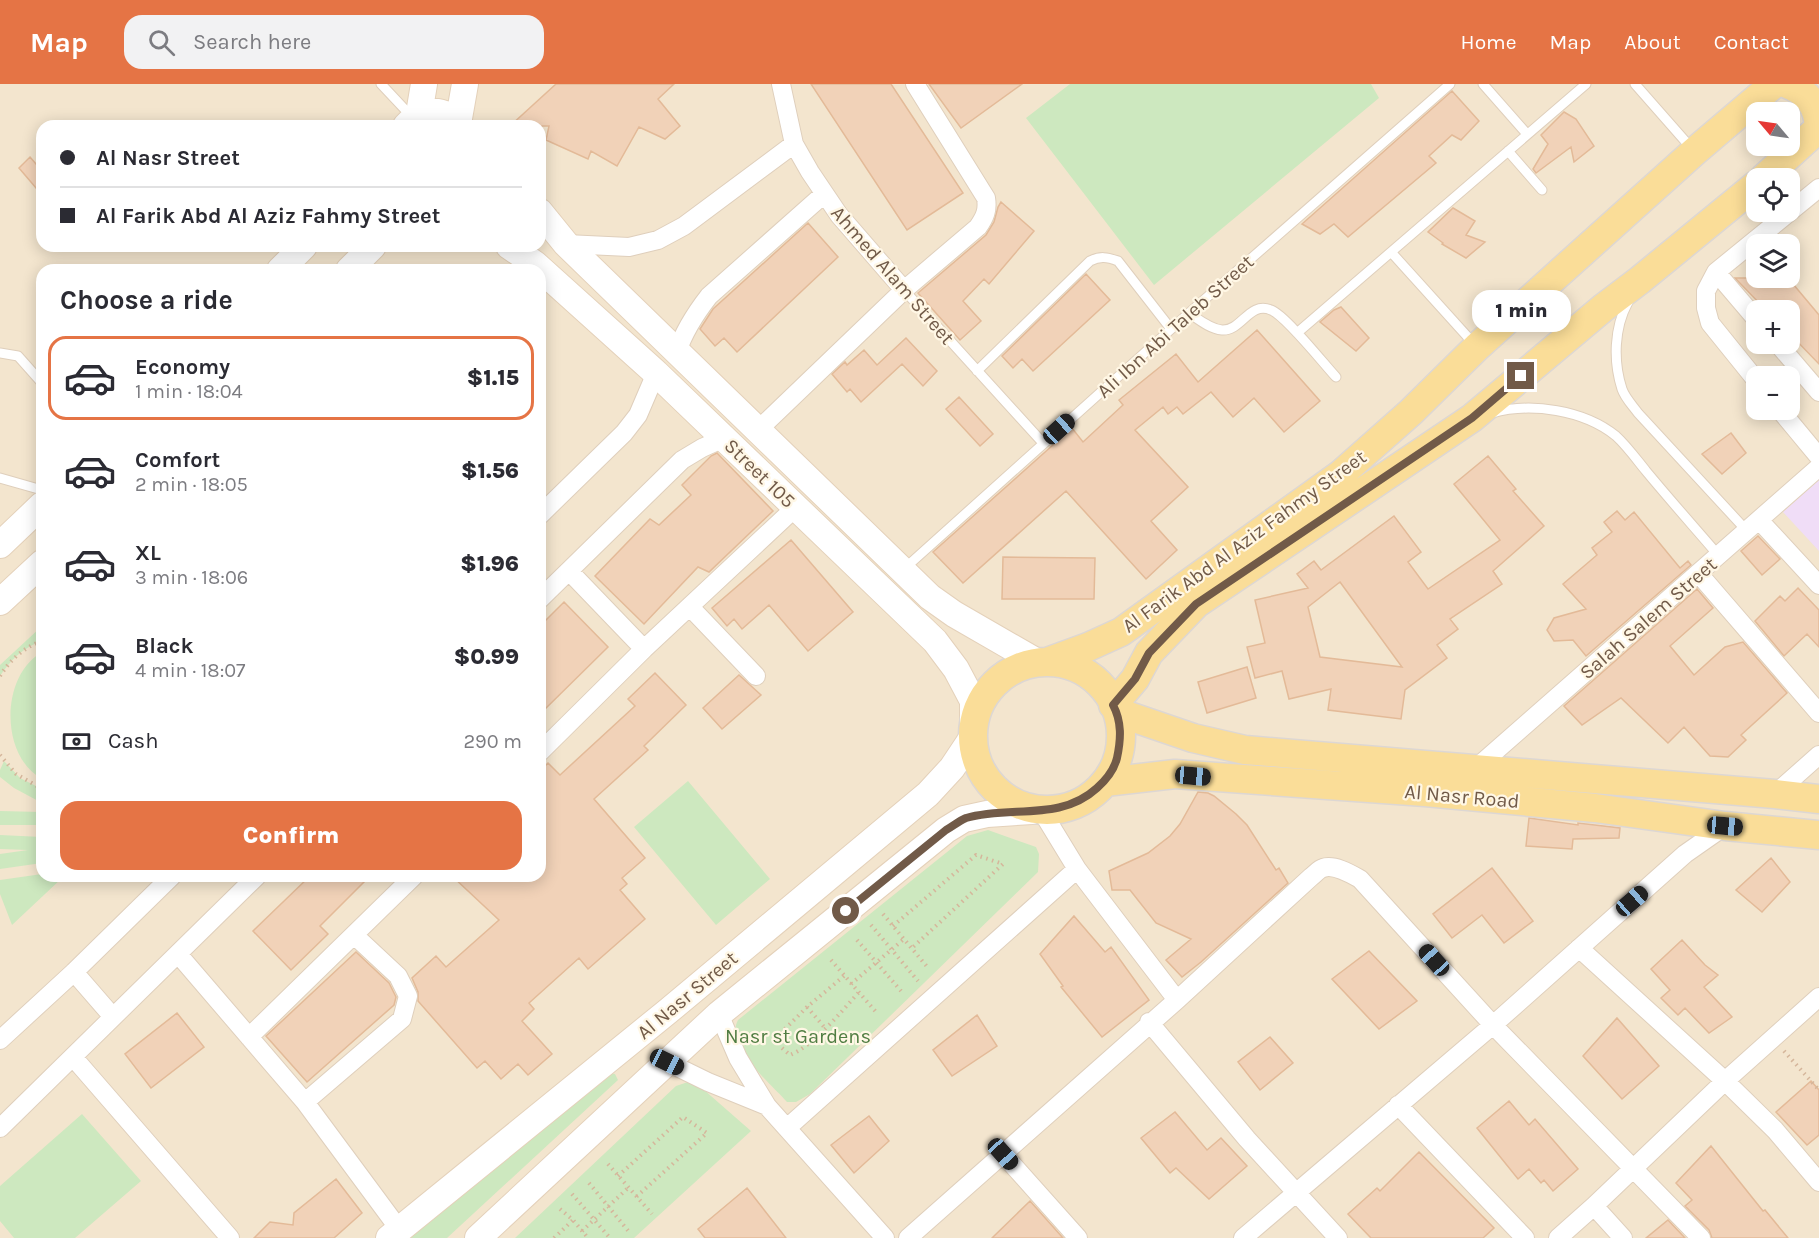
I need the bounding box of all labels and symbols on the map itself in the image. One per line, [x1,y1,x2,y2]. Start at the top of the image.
north arrow [1746,102,1800,156]
street label: Ahmed Alam Street [826,202,959,349]
street label: Ali Ibn Abi Taleb Street [1092,250,1259,403]
callout: 1 min [1472,289,1570,331]
route end [1507,362,1534,389]
car [1040,410,1078,448]
street label: Street 105 [720,434,800,513]
street label: Al Farik Abd Al Aziz Fahmy Street [1118,445,1371,638]
street label: Salah Salem Street [1575,552,1722,684]
car [1174,765,1212,787]
street label: Al Nasr Road [1404,780,1520,813]
car [1706,815,1744,837]
car [1613,882,1651,920]
route start [832,897,859,924]
car [1415,941,1453,979]
street label: Al Nasr Street [632,946,743,1044]
park label: Nasr st Gardens [725,1025,871,1048]
car [647,1046,687,1078]
car [984,1135,1022,1173]

